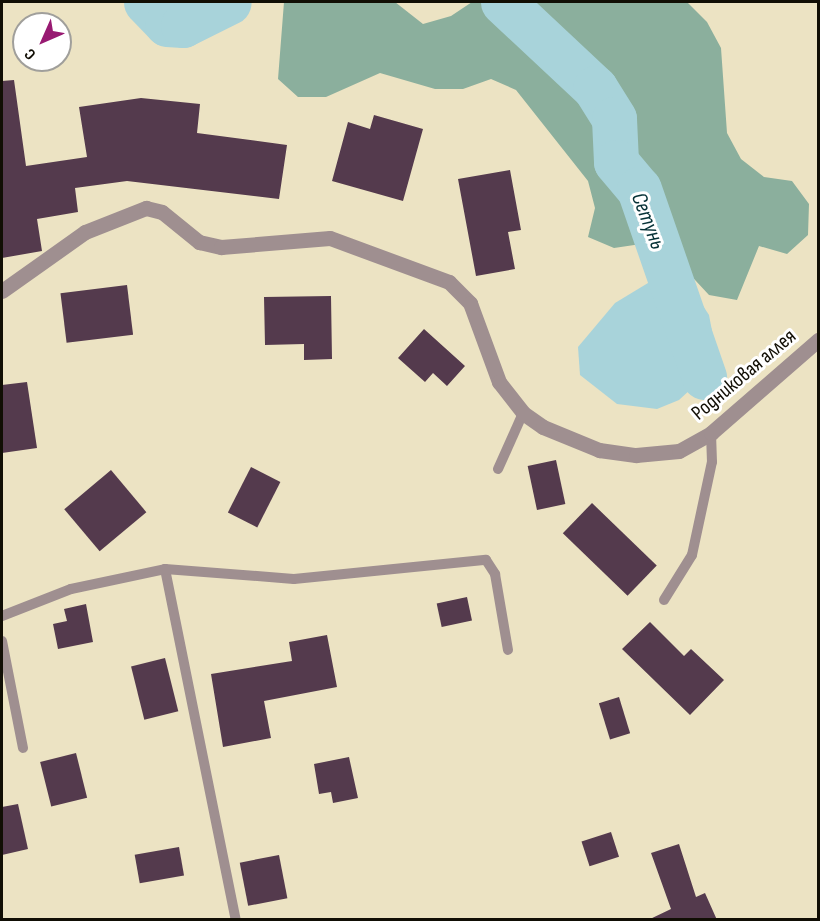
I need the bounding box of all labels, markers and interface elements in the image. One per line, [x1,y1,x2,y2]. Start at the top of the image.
north arrow [12,12,72,72]
text: С [21,44,40,63]
water label: Сетунь [625,189,671,253]
street label: Родниковая аллея [687,324,801,426]

